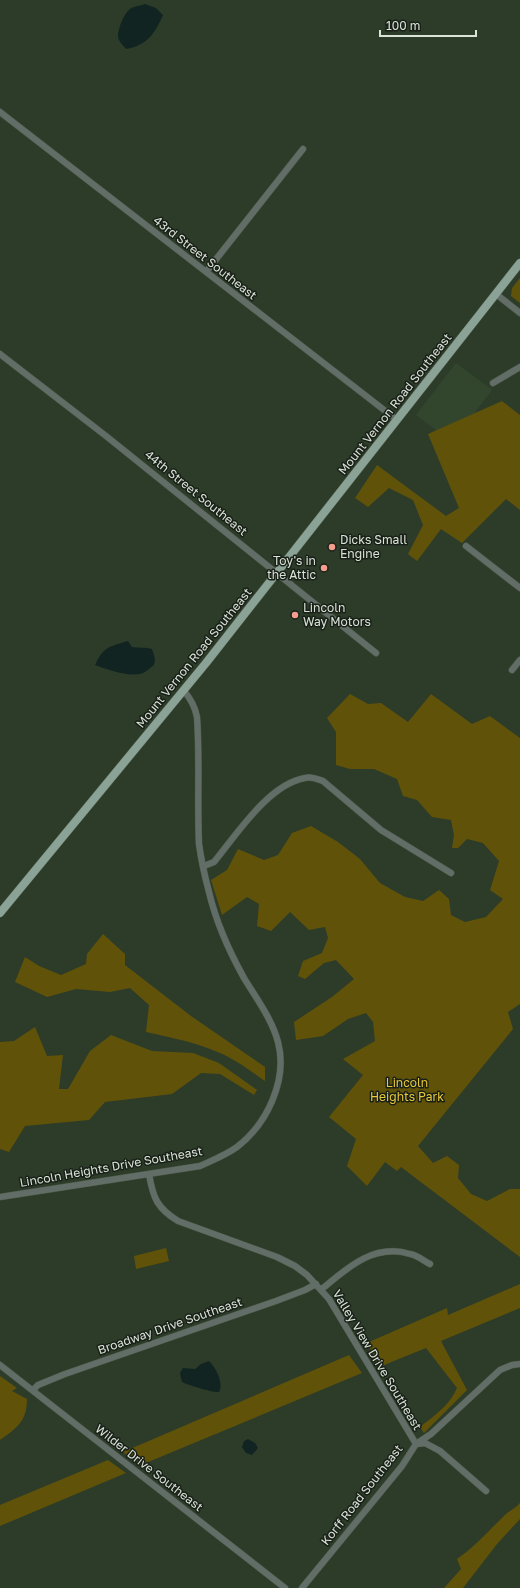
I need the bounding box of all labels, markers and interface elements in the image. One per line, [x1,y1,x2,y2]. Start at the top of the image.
scale bar [380,12,476,38]
text: 100 m [386,18,420,33]
street label: 43rd Street Southeast [151,213,260,303]
street label: Mount Vernon Road Southeast [335,330,455,477]
street label: 44th Street Southeast [142,447,251,539]
place label: Dicks Small Engine [340,532,407,561]
marker: Dicks Small Engine [327,542,337,552]
place label: Toy's in the Attic [267,553,316,582]
marker: Toy's in the Attic [319,563,329,573]
street label: Mount Vernon Road Southeast [133,585,255,731]
place label: Lincoln Way Motors [303,600,371,629]
marker: Lincoln Way Motors [290,610,300,620]
park label: Lincoln Heights Park [370,1075,444,1104]
street label: Lincoln Heights Drive Southeast [18,1143,204,1190]
street label: Valley View Drive Southeast [330,1287,425,1433]
street label: Broadway Drive Southeast [96,1294,244,1357]
street label: Wilder Drive Southeast [93,1421,206,1514]
street label: Korff Road Southeast [318,1441,406,1548]

